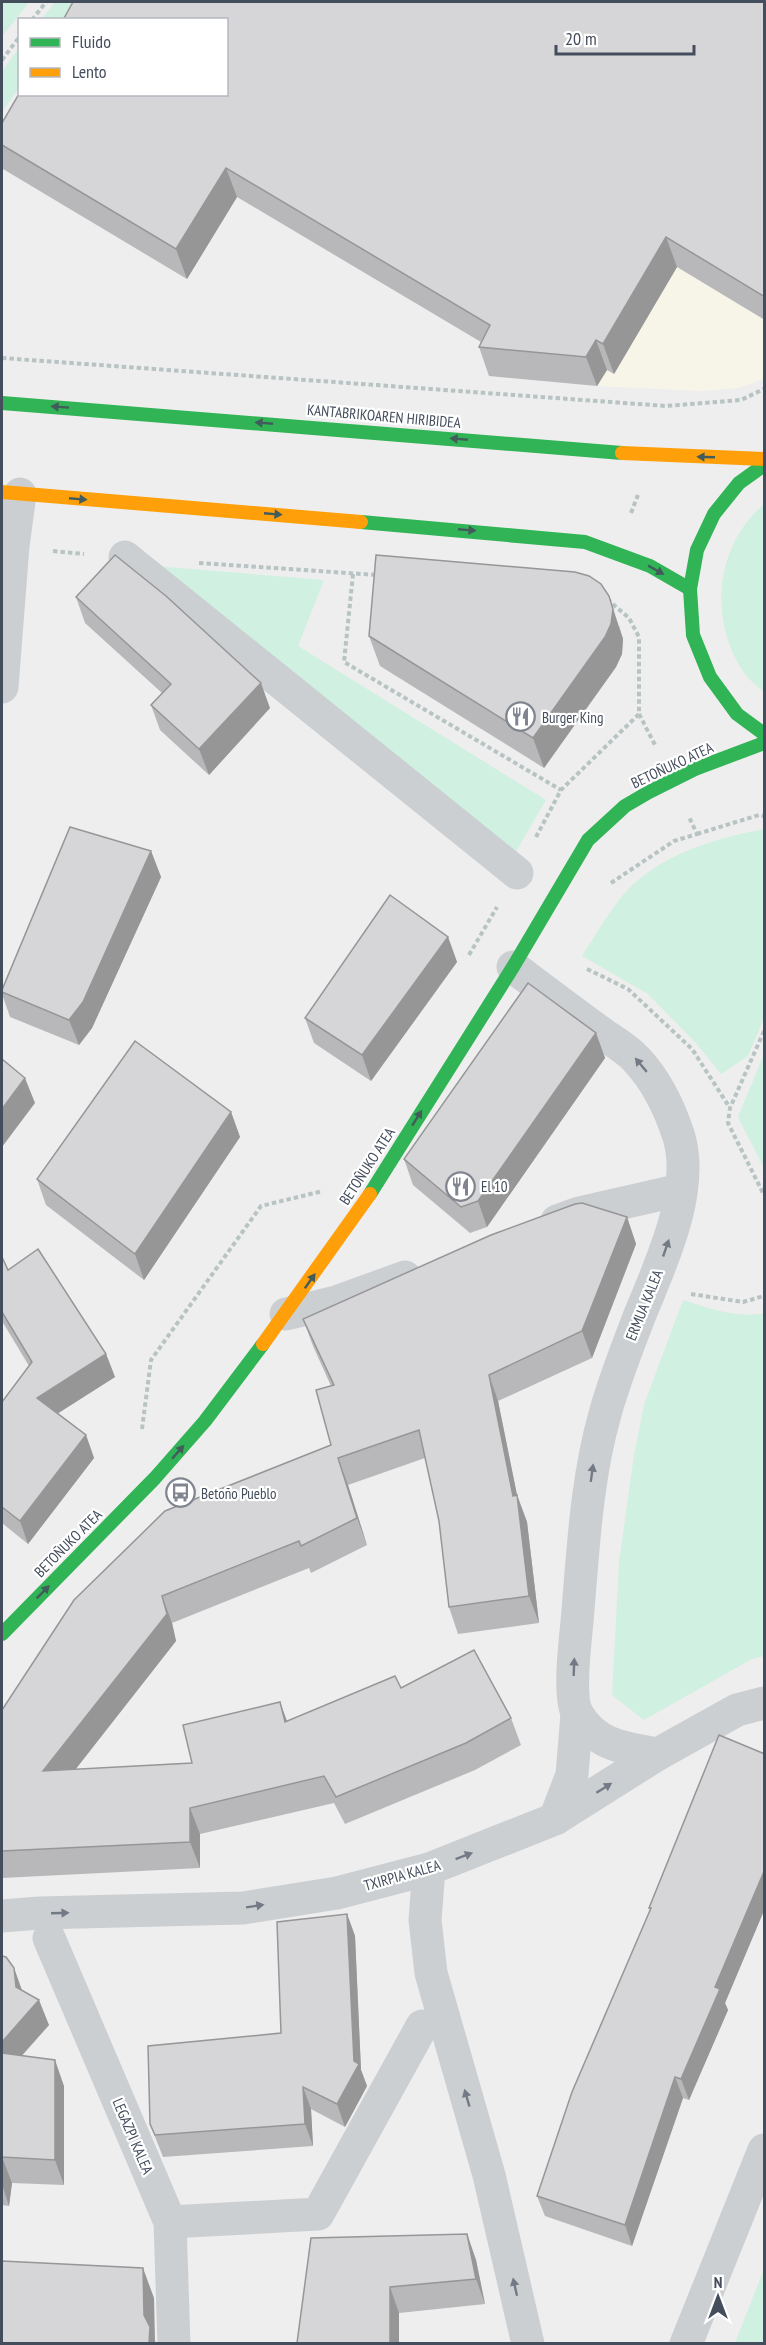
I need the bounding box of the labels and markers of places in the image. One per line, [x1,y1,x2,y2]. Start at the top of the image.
restaurant icon: Burger King [505,701,537,733]
place label: Burger King [542,708,603,727]
restaurant icon: El 10 [444,1170,476,1202]
place label: El 10 [481,1177,508,1196]
bus stop icon: Betoño Pueblo [164,1477,196,1509]
place label: Betoño Pueblo [201,1484,277,1503]

